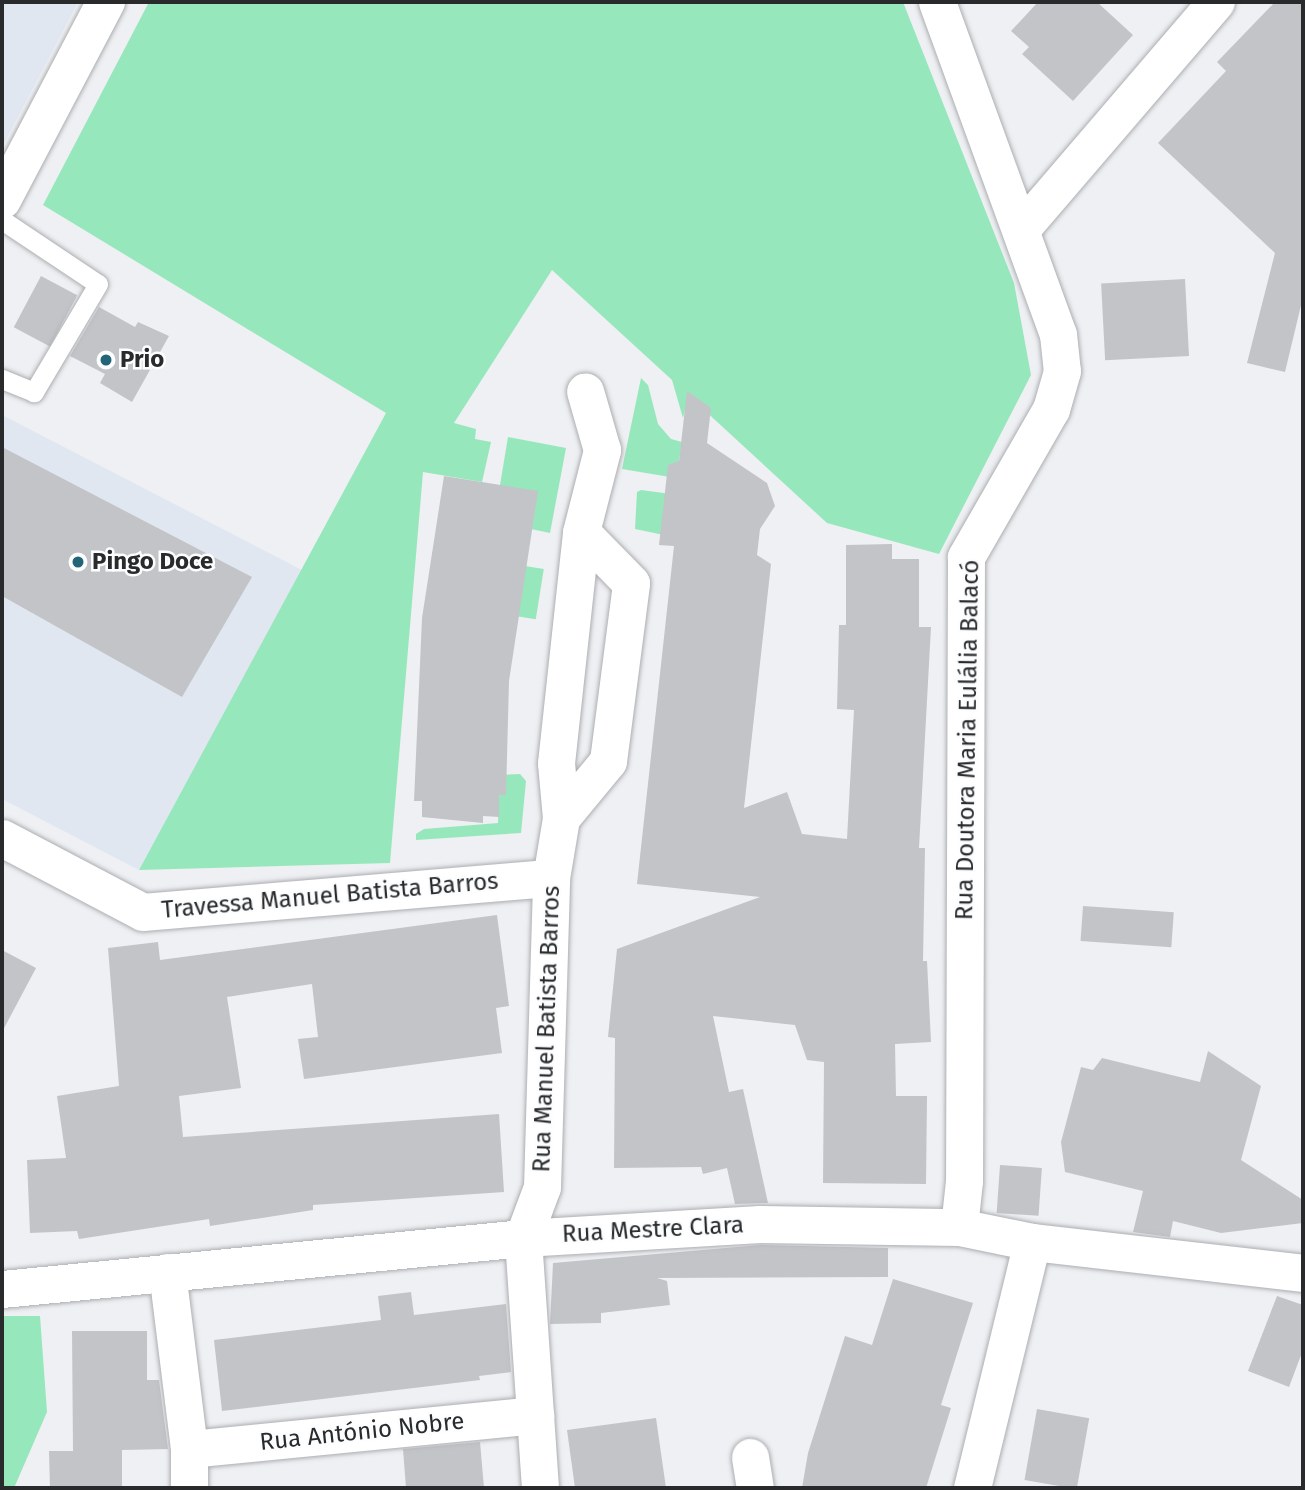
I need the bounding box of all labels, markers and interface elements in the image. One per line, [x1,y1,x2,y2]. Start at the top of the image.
place label: Prio [120,346,164,374]
marker: Prio [98,352,114,368]
place label: Pingo Doce [92,548,213,576]
marker: Pingo Doce [70,554,86,570]
street label: Rua Doutora Maria Eulália Balacó [950,560,986,920]
street label: Travessa Manuel Batista Barros [160,867,500,925]
street label: Rua Manuel Batista Barros [528,885,566,1173]
street label: Rua Mestre Clara [561,1211,745,1249]
street label: Rua António Nobre [258,1407,466,1457]

